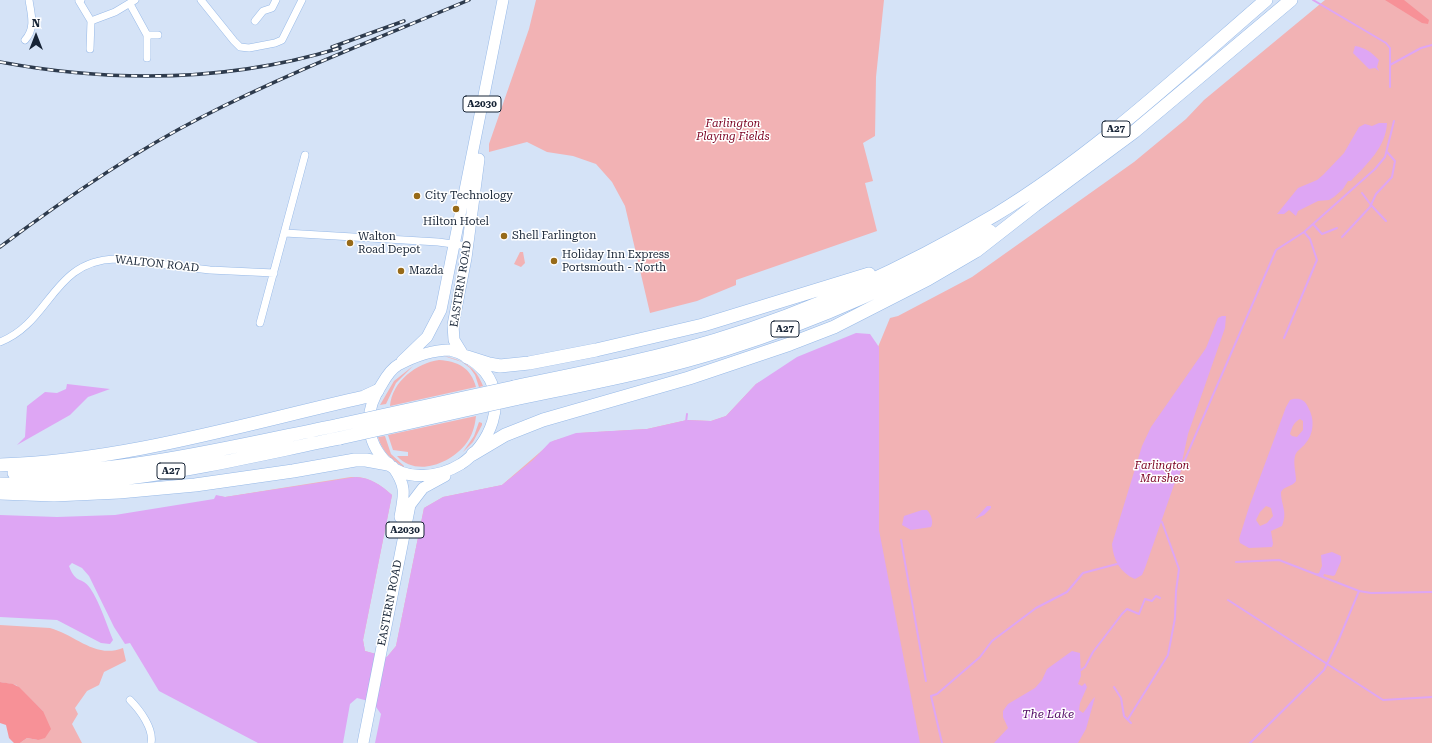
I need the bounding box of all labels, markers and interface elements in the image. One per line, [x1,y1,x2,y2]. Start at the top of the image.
north arrow [16,16,56,56]
text: N [32,17,40,30]
road number: A2030 [463,96,501,112]
park label: Farlington Playing Fields [696,117,770,143]
road number: A27 [1102,121,1130,137]
place label: City Technology [425,189,513,203]
marker: City Technology [412,191,422,201]
marker: Hilton Hotel [451,204,461,214]
place label: Hilton Hotel [423,215,489,229]
place label: Shell Farlington [512,229,596,243]
place label: Walton Road Depot [358,230,420,256]
marker: Shell Farlington [499,231,509,241]
marker: Walton Road Depot [345,238,355,248]
street label: EASTERN ROAD [448,240,474,328]
place label: Holiday Inn Express Portsmouth - North [562,248,669,274]
street label: WALTON ROAD [114,253,200,275]
marker: Holiday Inn Express Portsmouth - North [549,256,559,266]
place label: Mazda [409,264,444,278]
marker: Mazda [396,266,406,276]
road number: A27 [771,321,799,337]
park label: Farlington Marshes [1135,459,1189,485]
road number: A27 [157,463,185,479]
road number: A2030 [386,522,424,538]
street label: EASTERN ROAD [375,559,405,647]
water label: The Lake [1022,707,1074,721]

